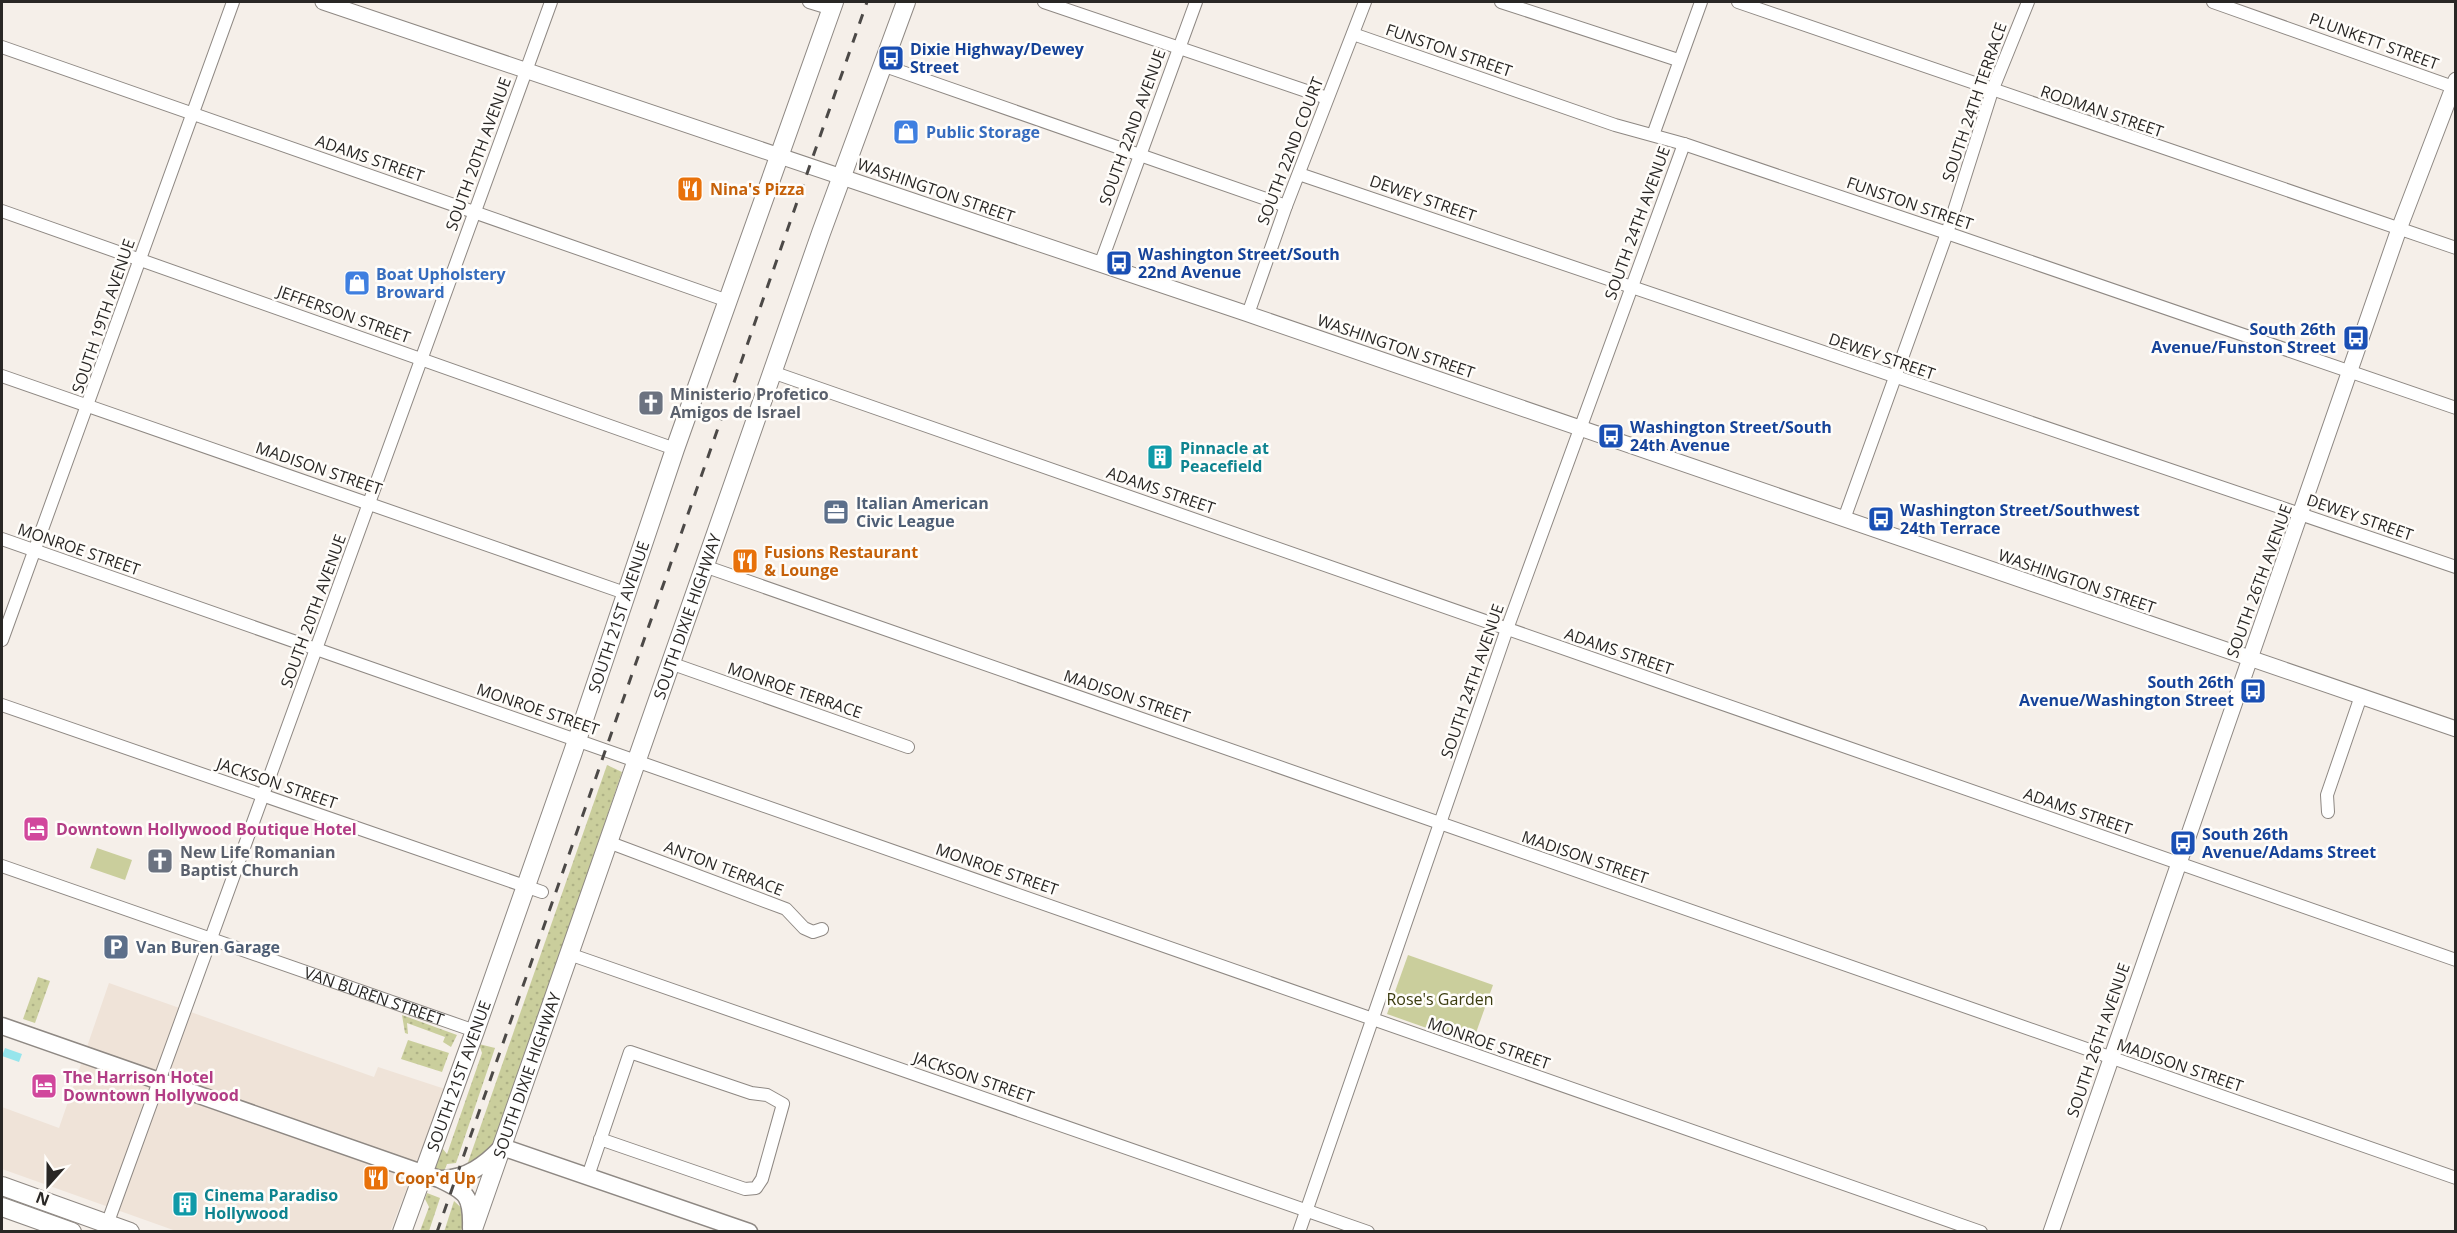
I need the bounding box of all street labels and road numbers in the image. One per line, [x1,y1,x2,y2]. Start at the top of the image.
street label: PLUNKETT STREET [2306,7,2442,75]
street label: FUNSTON STREET [1383,18,1515,82]
street label: SOUTH 24TH TERRACE [1936,19,2012,185]
street label: SOUTH 22ND AVENUE [1093,46,1171,208]
street label: SOUTH 20TH AVENUE [440,74,516,234]
street label: SOUTH 22ND COURT [1252,74,1328,228]
street label: RODMAN STREET [2038,80,2167,142]
street label: ADAMS STREET [313,129,427,187]
street label: SOUTH 24TH AVENUE [1599,143,1675,303]
street label: WASHINGTON STREET [854,153,1018,227]
street label: DEWEY STREET [1367,169,1479,227]
street label: FUNSTON STREET [1844,171,1976,235]
street label: SOUTH 19TH AVENUE [66,236,140,396]
street label: JEFFERSON STREET [273,279,414,348]
street label: WASHINGTON STREET [1314,309,1478,383]
street label: DEWEY STREET [1826,327,1938,385]
street label: MADISON STREET [253,436,385,500]
street label: ADAMS STREET [1104,461,1218,519]
street label: DEWEY STREET [2304,488,2416,546]
street label: SOUTH 26TH AVENUE [2221,501,2297,661]
street label: MONROE STREET [15,518,143,580]
street label: SOUTH 20TH AVENUE [275,531,351,691]
street label: SOUTH DIXIE HIGHWAY [648,531,726,702]
street label: SOUTH 21ST AVENUE [583,538,654,696]
street label: WASHINGTON STREET [1995,544,2159,618]
street label: SOUTH 24TH AVENUE [1435,601,1509,761]
street label: ADAMS STREET [1562,622,1676,680]
street label: MONROE TERRACE [725,657,865,723]
street label: MADISON STREET [1061,664,1193,728]
street label: MONROE STREET [474,678,602,740]
street label: JACKSON STREET [212,751,340,814]
street label: ADAMS STREET [2021,782,2135,840]
street label: MADISON STREET [1519,825,1651,889]
street label: ANTON TERRACE [661,835,787,901]
street label: MONROE STREET [933,838,1061,900]
street label: SOUTH 26TH AVENUE [2061,960,2135,1120]
street label: VAN BUREN STREET [301,961,447,1030]
street label: SOUTH DIXIE HIGHWAY [488,989,566,1161]
street label: SOUTH 21ST AVENUE [421,998,496,1154]
street label: MONROE STREET [1425,1012,1553,1074]
street label: MADISON STREET [2114,1033,2246,1097]
street label: JACKSON STREET [909,1045,1037,1108]

